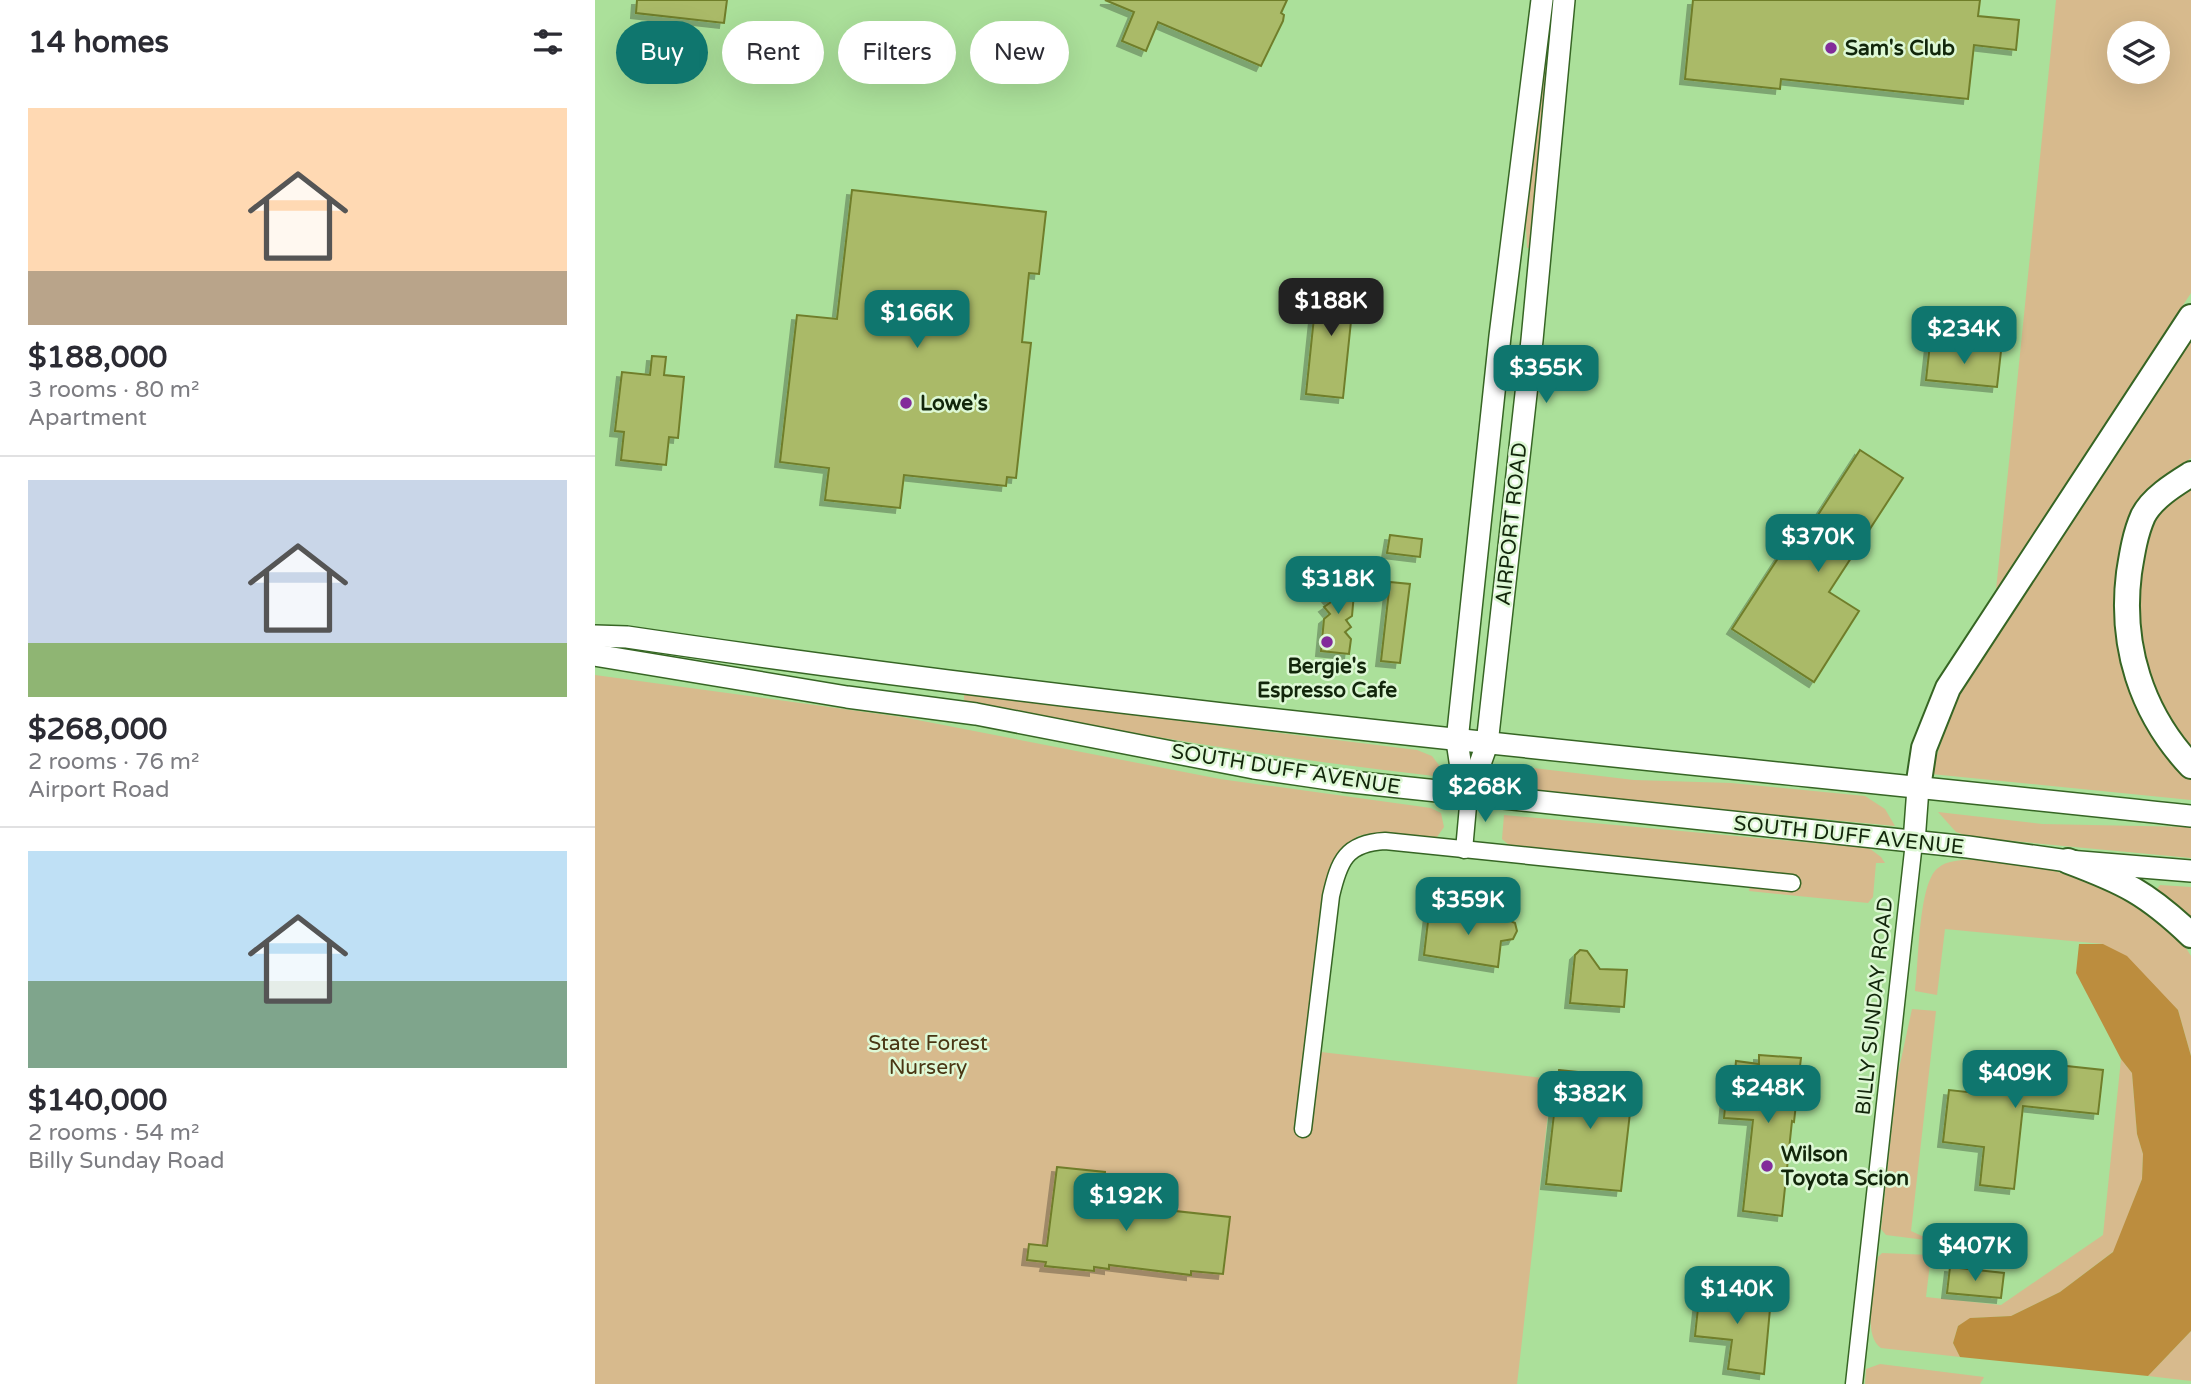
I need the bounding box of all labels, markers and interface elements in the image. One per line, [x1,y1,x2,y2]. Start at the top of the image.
chip: Buy [616,21,708,84]
chip: Rent [722,21,824,84]
chip: Filters [838,21,956,84]
chip: New [970,21,1069,84]
map controls [2107,21,2170,84]
button: layers [2107,21,2170,84]
icon: filters [529,23,567,61]
text: 14 homes [28,24,169,61]
place label: Sam's Club [1845,36,1955,61]
marker: Sam's Club [1823,40,1839,56]
icon: home [235,153,361,279]
pin: $188K [1282,278,1380,338]
text: $188K [1295,287,1367,315]
pin: $166K [868,290,966,350]
text: $166K [881,299,953,327]
pin: $234K [1915,306,2013,366]
text: $234K [1928,315,2000,343]
text: $188,000 [28,339,167,376]
pin: $355K [1497,346,1595,405]
text: $355K [1510,354,1582,382]
text: 3 rooms · 80 m² [28,376,199,404]
place label: Lowe's [920,391,988,416]
marker: Lowe's [898,395,914,411]
text: Apartment [28,404,147,432]
street label: AIRPORT ROAD [1490,441,1533,607]
pin: $370K [1769,514,1867,574]
text: $370K [1782,523,1854,551]
icon: home [235,525,361,651]
pin: $318K [1289,556,1387,616]
text: $318K [1302,565,1374,593]
marker: Bergie's Espresso Cafe [1319,634,1335,650]
place label: Bergie's Espresso Cafe [1257,654,1397,703]
text: $268,000 [28,711,167,748]
street label: SOUTH DUFF AVENUE [1170,739,1402,800]
text: 2 rooms · 76 m² [28,748,199,776]
pin: $268K [1436,764,1534,824]
text: $268K [1449,773,1521,801]
text: Airport Road [28,776,169,804]
street label: SOUTH DUFF AVENUE [1732,811,1965,860]
pin: $359K [1419,878,1517,937]
text: $359K [1432,886,1504,914]
icon: home [235,896,361,1022]
street label: BILLY SUNDAY ROAD [1851,896,1898,1116]
park label: State Forest Nursery [868,1031,988,1080]
pin: $409K [1966,1050,2064,1110]
text: $409K [1979,1059,2051,1087]
pin: $248K [1719,1066,1817,1125]
pin: $382K [1541,1072,1639,1131]
text: $248K [1732,1074,1804,1102]
text: $382K [1554,1080,1626,1108]
text: $140,000 [28,1082,167,1119]
text: 2 rooms · 54 m² [28,1119,199,1147]
place label: Wilson Toyota Scion [1780,1142,1909,1191]
text: Billy Sunday Road [28,1147,225,1175]
marker: Wilson Toyota Scion [1759,1158,1775,1174]
pin: $192K [1077,1174,1175,1233]
text: $192K [1090,1182,1162,1210]
pin: $407K [1926,1224,2024,1283]
text: $407K [1939,1232,2011,1260]
pin: $140K [1688,1266,1786,1326]
text: $140K [1701,1275,1773,1303]

